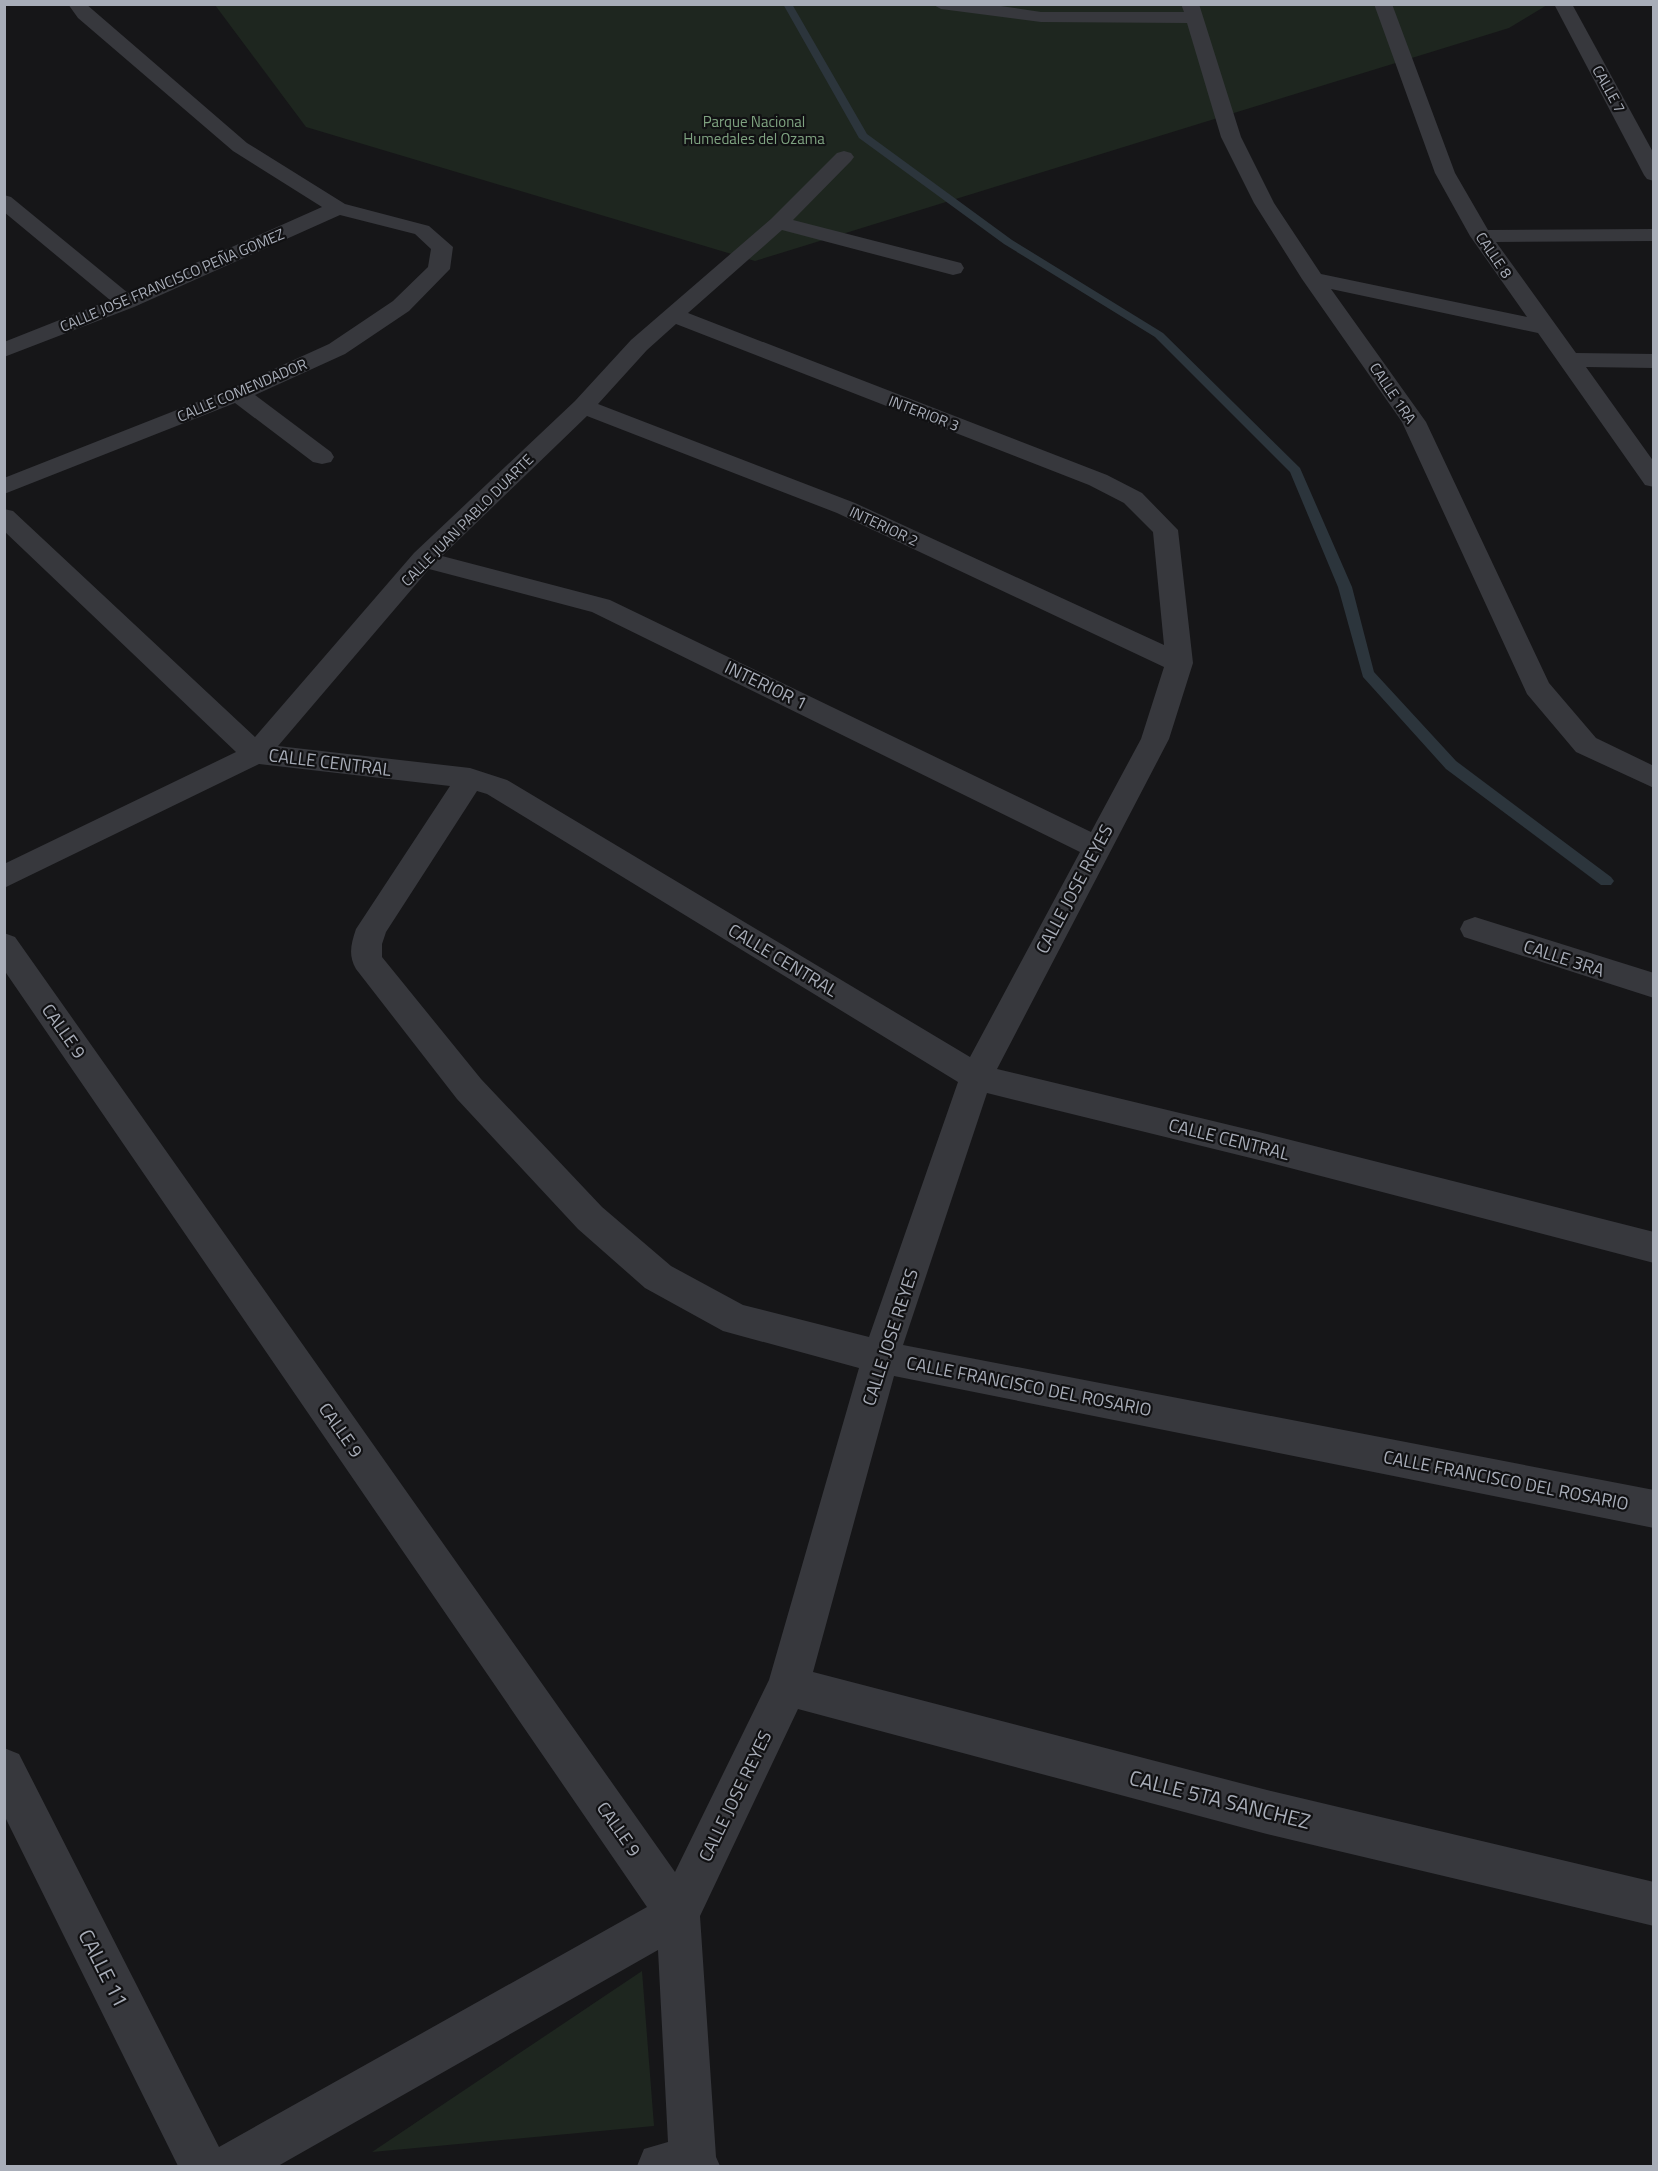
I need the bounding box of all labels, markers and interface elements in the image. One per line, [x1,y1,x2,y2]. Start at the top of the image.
street label: CALLE 7 [1586,61,1632,117]
park label: Parque Nacional Humedales del Ozama [683,110,825,150]
street label: CALLE JOSE FRANCISCO PEÑA GOMEZ [56,222,288,338]
street label: CALLE 8 [1470,227,1518,283]
street label: CALLE COMENDADOR [173,352,311,428]
street label: CALLE 1RA [1364,358,1422,428]
street label: INTERIOR 3 [885,389,963,437]
street label: CALLE JUAN PABLO DUARTE [395,448,539,592]
street label: INTERIOR 2 [846,500,922,552]
street label: INTERIOR 1 [720,653,812,717]
street label: CALLE CENTRAL [267,741,393,783]
street label: CALLE JOSE REYES [1029,820,1119,958]
street label: CALLE CENTRAL [723,917,843,1004]
street label: CALLE 3RA [1520,932,1608,984]
street label: CALLE 9 [35,998,93,1064]
street label: CALLE CENTRAL [1166,1111,1292,1167]
street label: CALLE JOSE REYES [855,1265,925,1409]
street label: CALLE FRANCISCO DEL ROSARIO [904,1349,1154,1423]
street label: CALLE 9 [312,1397,370,1463]
street label: CALLE FRANCISCO DEL ROSARIO [1381,1443,1631,1517]
street label: CALLE JOSE REYES [692,1726,778,1866]
street label: CALLE 5TA SANCHEZ [1126,1761,1314,1837]
street label: CALLE 9 [590,1796,648,1862]
street label: CALLE 11 [71,1923,137,2013]

